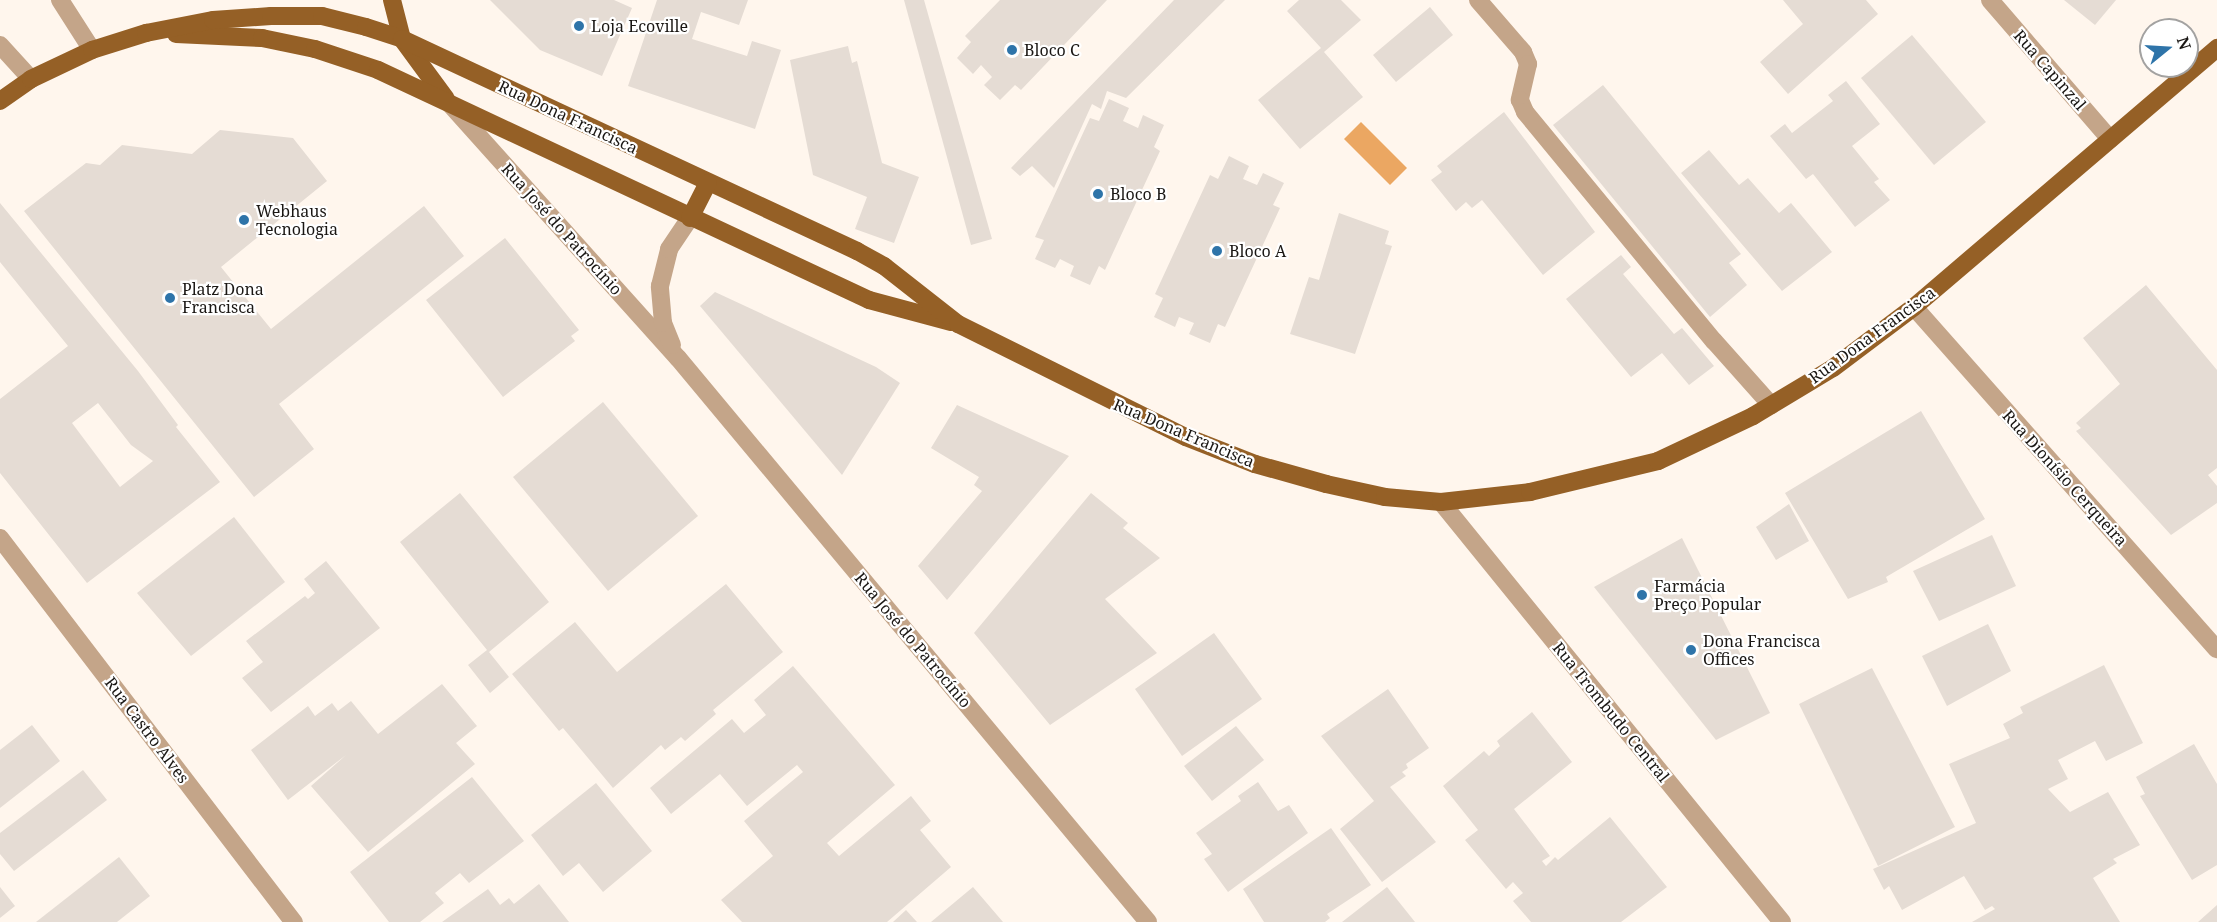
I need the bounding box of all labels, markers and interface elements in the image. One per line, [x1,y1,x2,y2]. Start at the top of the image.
place label: Loja Ecoville [591,16,688,36]
north arrow [2139,18,2199,78]
marker: Loja Ecoville [572,19,586,33]
street label: Rua Capinzal [2010,26,2090,114]
text: N [2172,34,2197,52]
place label: Bloco C [1024,40,1080,60]
marker: Bloco C [1005,43,1019,57]
street label: Rua Dona Francisca [495,76,641,158]
street label: Rua José do Patrocínio [498,159,626,299]
place label: Bloco B [1110,184,1166,204]
marker: Bloco B [1091,187,1105,201]
place label: Webhaus Tecnologia [256,201,338,239]
marker: Webhaus Tecnologia [237,213,251,227]
place label: Bloco A [1229,241,1286,261]
marker: Bloco A [1210,244,1224,258]
place label: Platz Dona Francisca [182,279,264,317]
street label: Rua Dona Francisca [1805,283,1939,387]
marker: Platz Dona Francisca [163,291,177,305]
street label: Rua Dona Francisca [1111,395,1257,471]
street label: Rua Dionísio Cerqueira [1999,406,2131,550]
street label: Rua José do Patrocínio [851,568,975,712]
place label: Farmácia Preço Popular [1654,576,1761,614]
marker: Farmácia Preço Popular [1635,588,1649,602]
place label: Dona Francisca Offices [1703,631,1820,669]
street label: Rua Trombudo Central [1549,638,1673,786]
marker: Dona Francisca Offices [1684,643,1698,657]
street label: Rua Castro Alves [101,673,193,787]

